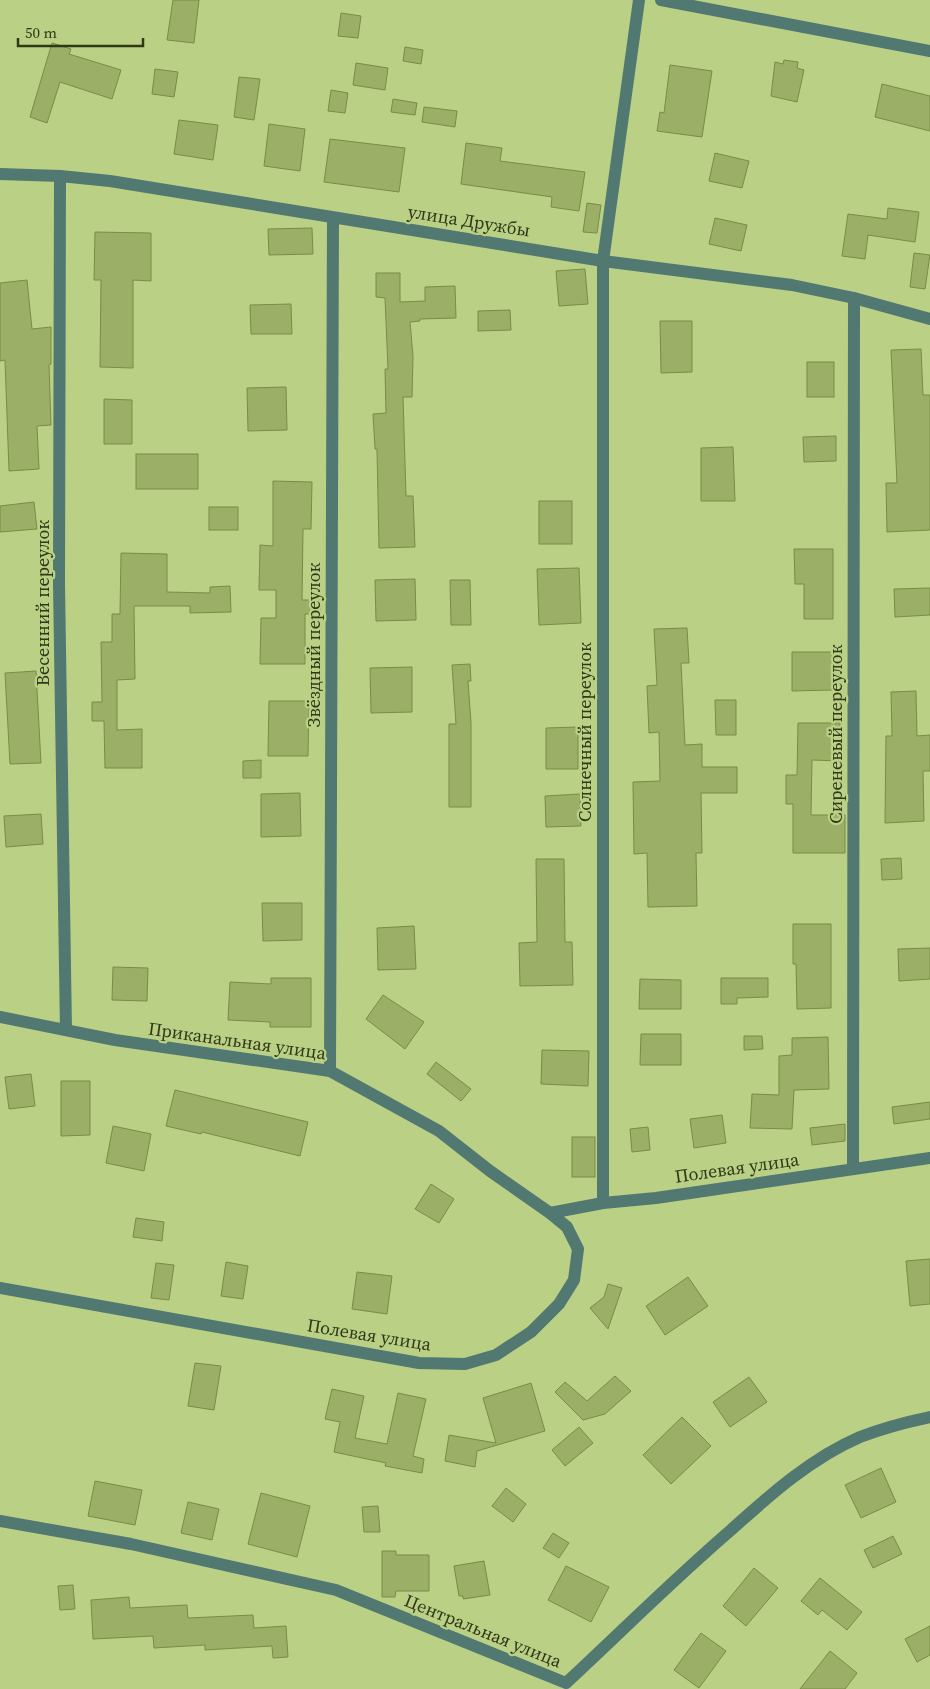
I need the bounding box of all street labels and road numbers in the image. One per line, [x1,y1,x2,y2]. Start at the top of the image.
street label: улица Дружбы [406,198,532,243]
street label: Весенний переулок [30,520,55,686]
street label: Звёздный переулок [301,562,326,727]
street label: Солнечный переулок [572,642,597,822]
street label: Сиреневый переулок [823,644,848,824]
street label: Приканальная улица [147,1016,328,1065]
street label: Полевая улица [673,1146,802,1189]
street label: Полевая улица [305,1312,434,1357]
street label: Центральная улица [401,1588,566,1674]

